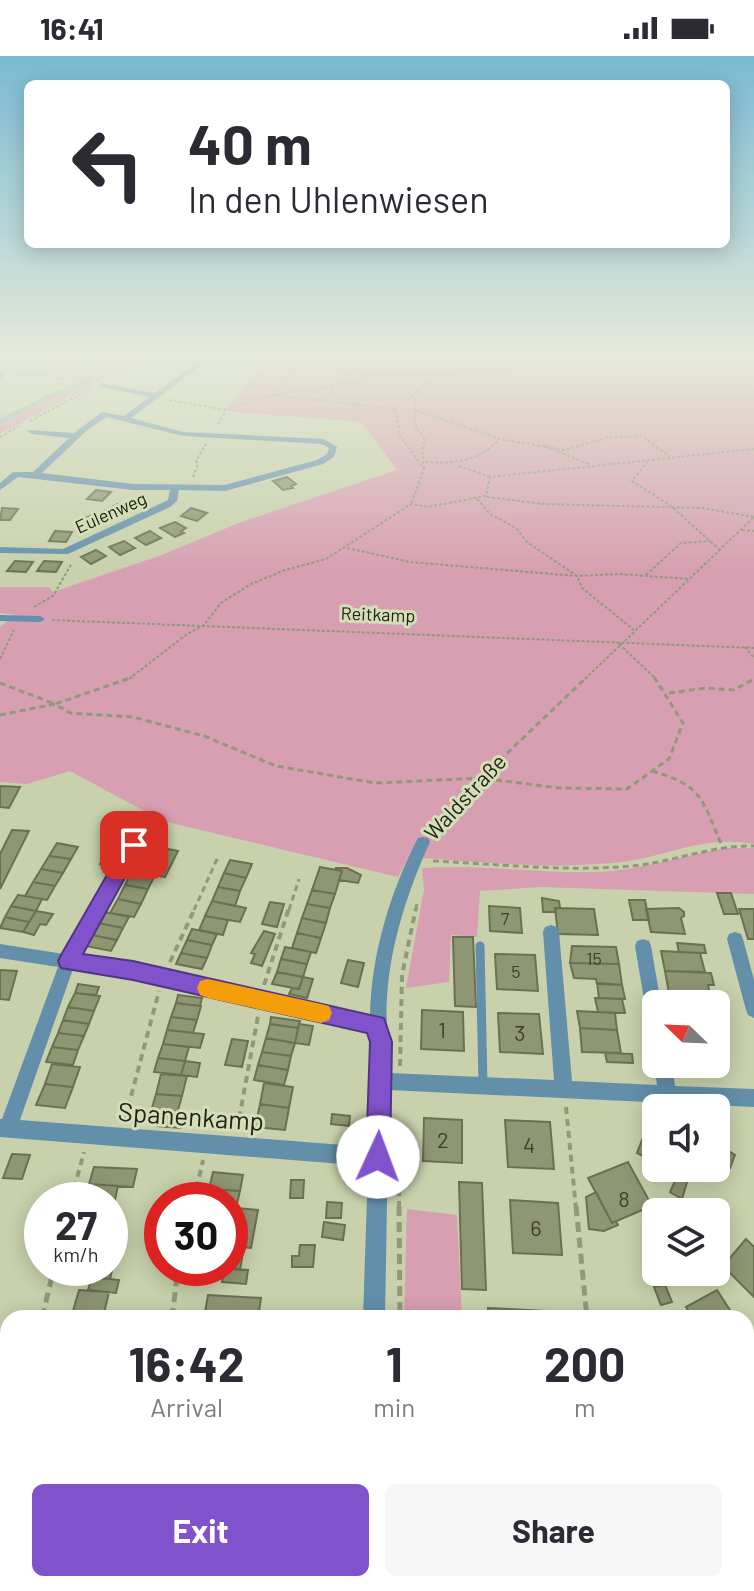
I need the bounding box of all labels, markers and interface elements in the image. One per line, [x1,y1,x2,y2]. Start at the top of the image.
text: 16:41 [40,10,104,46]
text: 40 m [188,109,312,176]
icon: left [56,112,160,216]
text: In den Uhlenwiesen [188,177,489,220]
street label: Eulenweg [72,487,150,538]
street label: Reitkamp [340,602,416,626]
street label: Waldstraße [418,748,511,845]
pin [100,811,168,879]
icon: arrive [112,823,156,867]
house number: 7 [501,907,510,929]
house number: 15 [586,947,602,969]
house number: 5 [511,960,521,982]
north arrow [642,990,730,1078]
map controls [642,990,730,1286]
house number: 1 [438,1016,446,1042]
house number: 3 [514,1019,526,1045]
button: sound [642,1094,730,1182]
street label: Spanenkamp [117,1095,265,1136]
position arrow [336,1115,420,1199]
house number: 2 [437,1126,449,1152]
house number: 4 [523,1131,535,1157]
speed limit sign: 30 [144,1182,248,1286]
house number: 8 [618,1185,630,1211]
button: layers [642,1198,730,1286]
text: 27 [55,1200,97,1248]
house number: 6 [530,1214,542,1240]
text: km/h [53,1242,99,1266]
text: 16:42 [129,1334,245,1392]
text: 1 [386,1334,403,1392]
text: 200 [544,1334,625,1392]
text: Arrival [150,1391,223,1422]
text: min [373,1391,415,1422]
text: m [574,1391,595,1422]
button: Exit [32,1484,369,1576]
button: Share [385,1484,722,1576]

